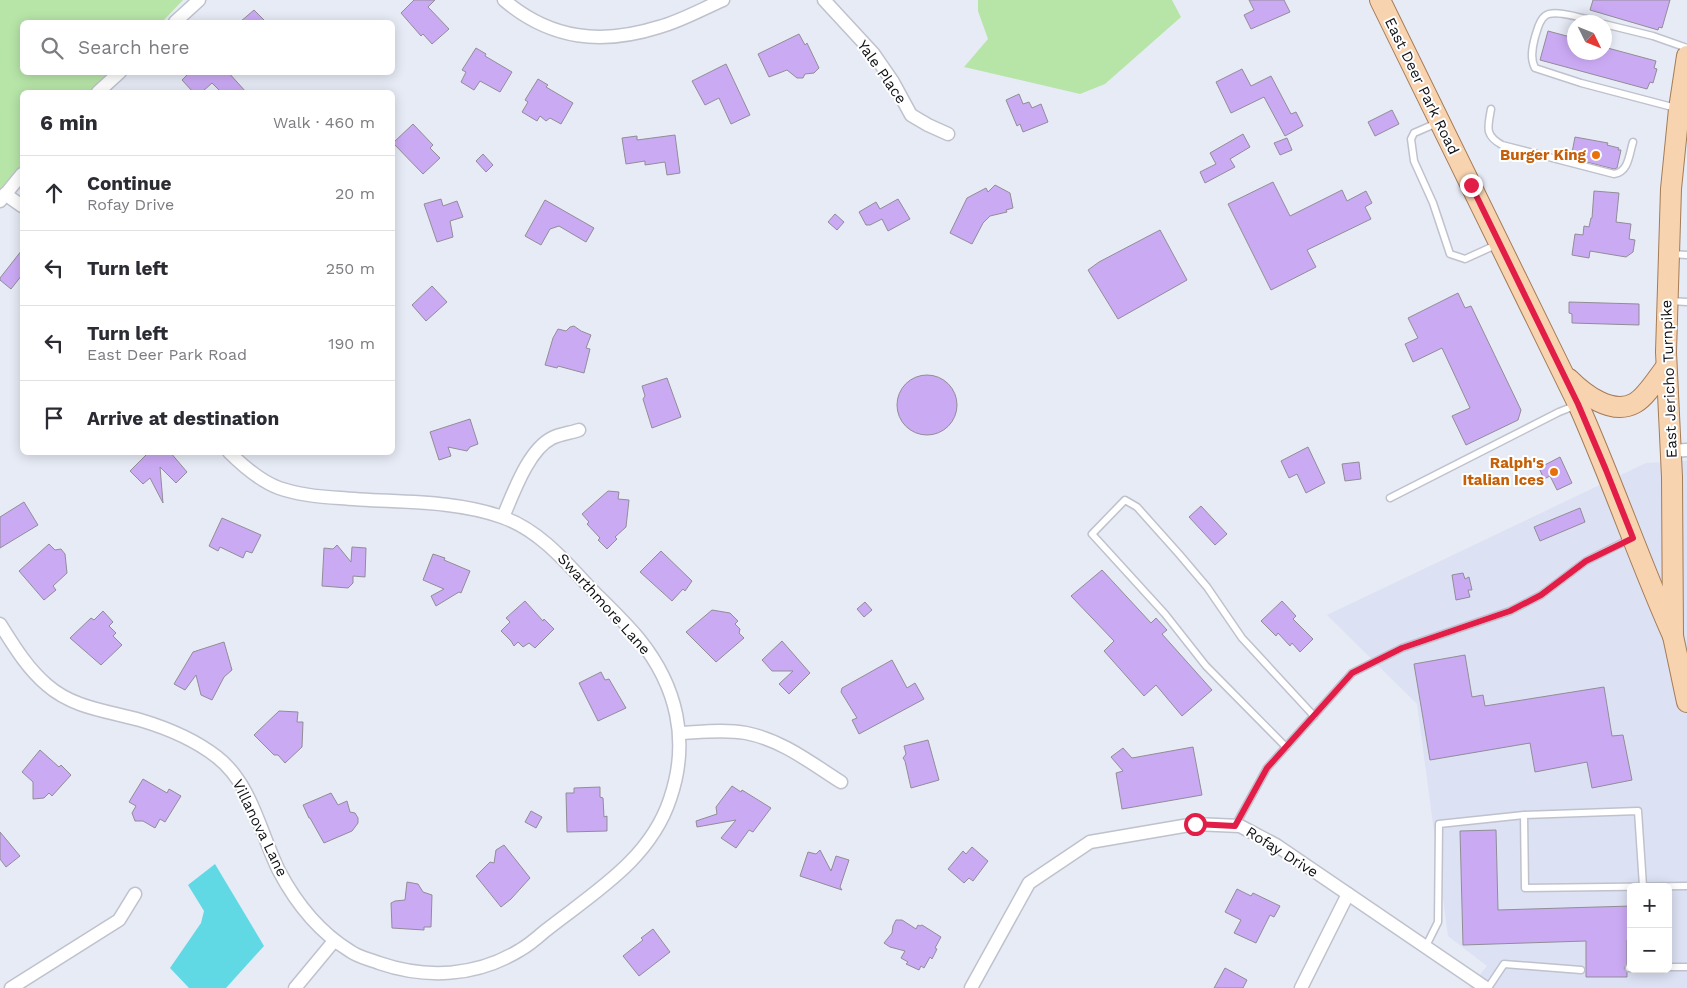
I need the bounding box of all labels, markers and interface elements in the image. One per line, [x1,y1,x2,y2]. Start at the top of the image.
street label: East Deer Park Road [1381,15,1463,157]
north arrow [1567,15,1612,60]
search box [20,20,395,75]
icon: search [38,34,66,62]
text: Search here [78,36,189,59]
street label: Yale Place [854,37,910,107]
text: 6 min [40,110,98,135]
text: Walk · 460 m [273,113,375,132]
place label: Burger King [1500,146,1587,164]
marker: Burger King [1590,149,1602,161]
text: Continue [87,172,171,195]
route end [1460,174,1483,197]
icon: ahead [40,179,68,207]
text: 20 m [335,184,375,203]
text: Rofay Drive [87,195,174,214]
icon: left [40,254,68,282]
text: Turn left [87,257,168,280]
text: 250 m [326,259,375,278]
street label: East Jericho Turnpike [1657,299,1681,459]
text: Turn left [87,322,168,345]
icon: left [40,329,68,357]
text: 190 m [328,334,375,353]
text: East Deer Park Road [87,345,247,364]
icon: arrive [40,404,68,432]
text: Arrive at destination [87,407,279,430]
place label: Ralph's Italian Ices [1462,454,1544,489]
marker: Ralph's Italian Ices [1548,466,1560,478]
street label: Swarthmore Lane [554,550,654,658]
street label: Villanova Lane [229,776,291,880]
route start [1184,813,1207,836]
street label: Rofay Drive [1243,823,1321,881]
map controls [1627,883,1672,973]
button: + [1627,883,1672,928]
button: − [1627,928,1672,973]

